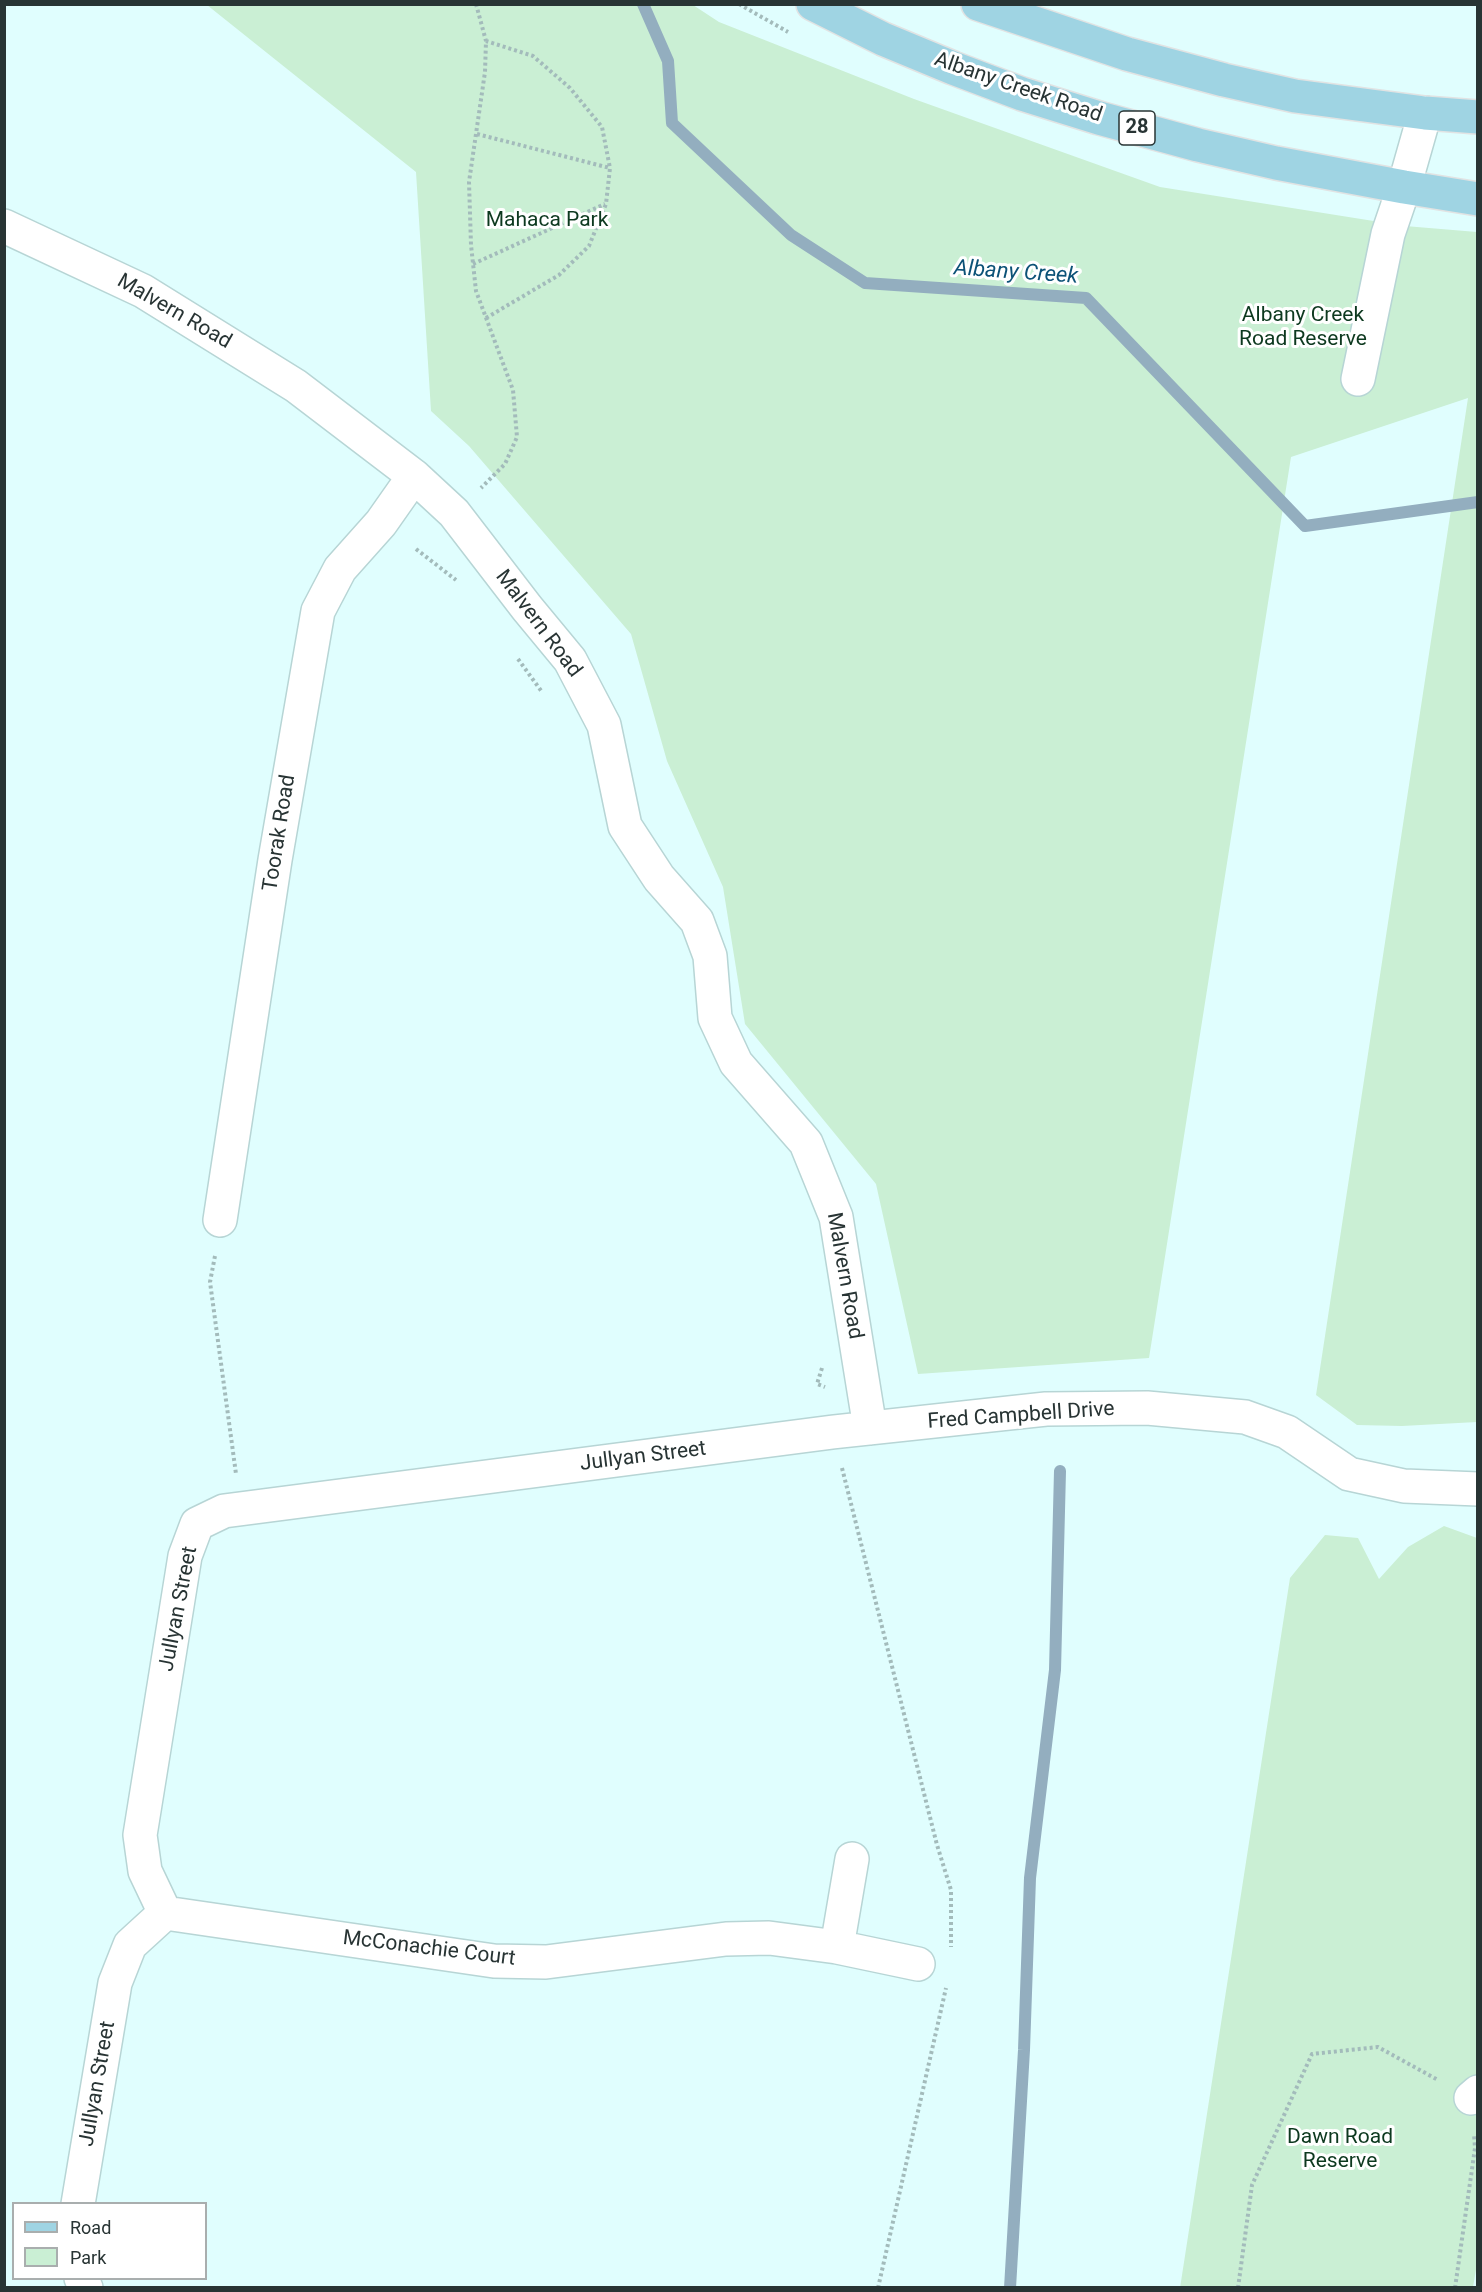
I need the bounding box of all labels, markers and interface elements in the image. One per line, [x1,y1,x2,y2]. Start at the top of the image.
street label: Albany Creek Road [931,47,1105,129]
road number: 28 [1119,111,1155,145]
park label: Mahaca Park [486,208,608,234]
water label: Albany Creek [953,255,1079,291]
street label: Malvern Road [112,269,236,355]
park label: Albany Creek Road Reserve [1239,303,1367,353]
street label: Malvern Road [489,565,587,683]
street label: Toorak Road [258,773,302,893]
street label: Malvern Road [820,1211,868,1341]
street label: Fred Campbell Drive [927,1397,1115,1435]
street label: Jullyan Street [579,1437,707,1477]
street label: Jullyan Street [155,1544,203,1674]
street label: McConachie Court [341,1926,517,1972]
street label: Jullyan Street [75,2019,121,2149]
park label: Dawn Road Reserve [1287,2125,1393,2175]
legend [12,2202,207,2280]
text: Road [70,2217,111,2238]
text: Park [70,2247,106,2268]

